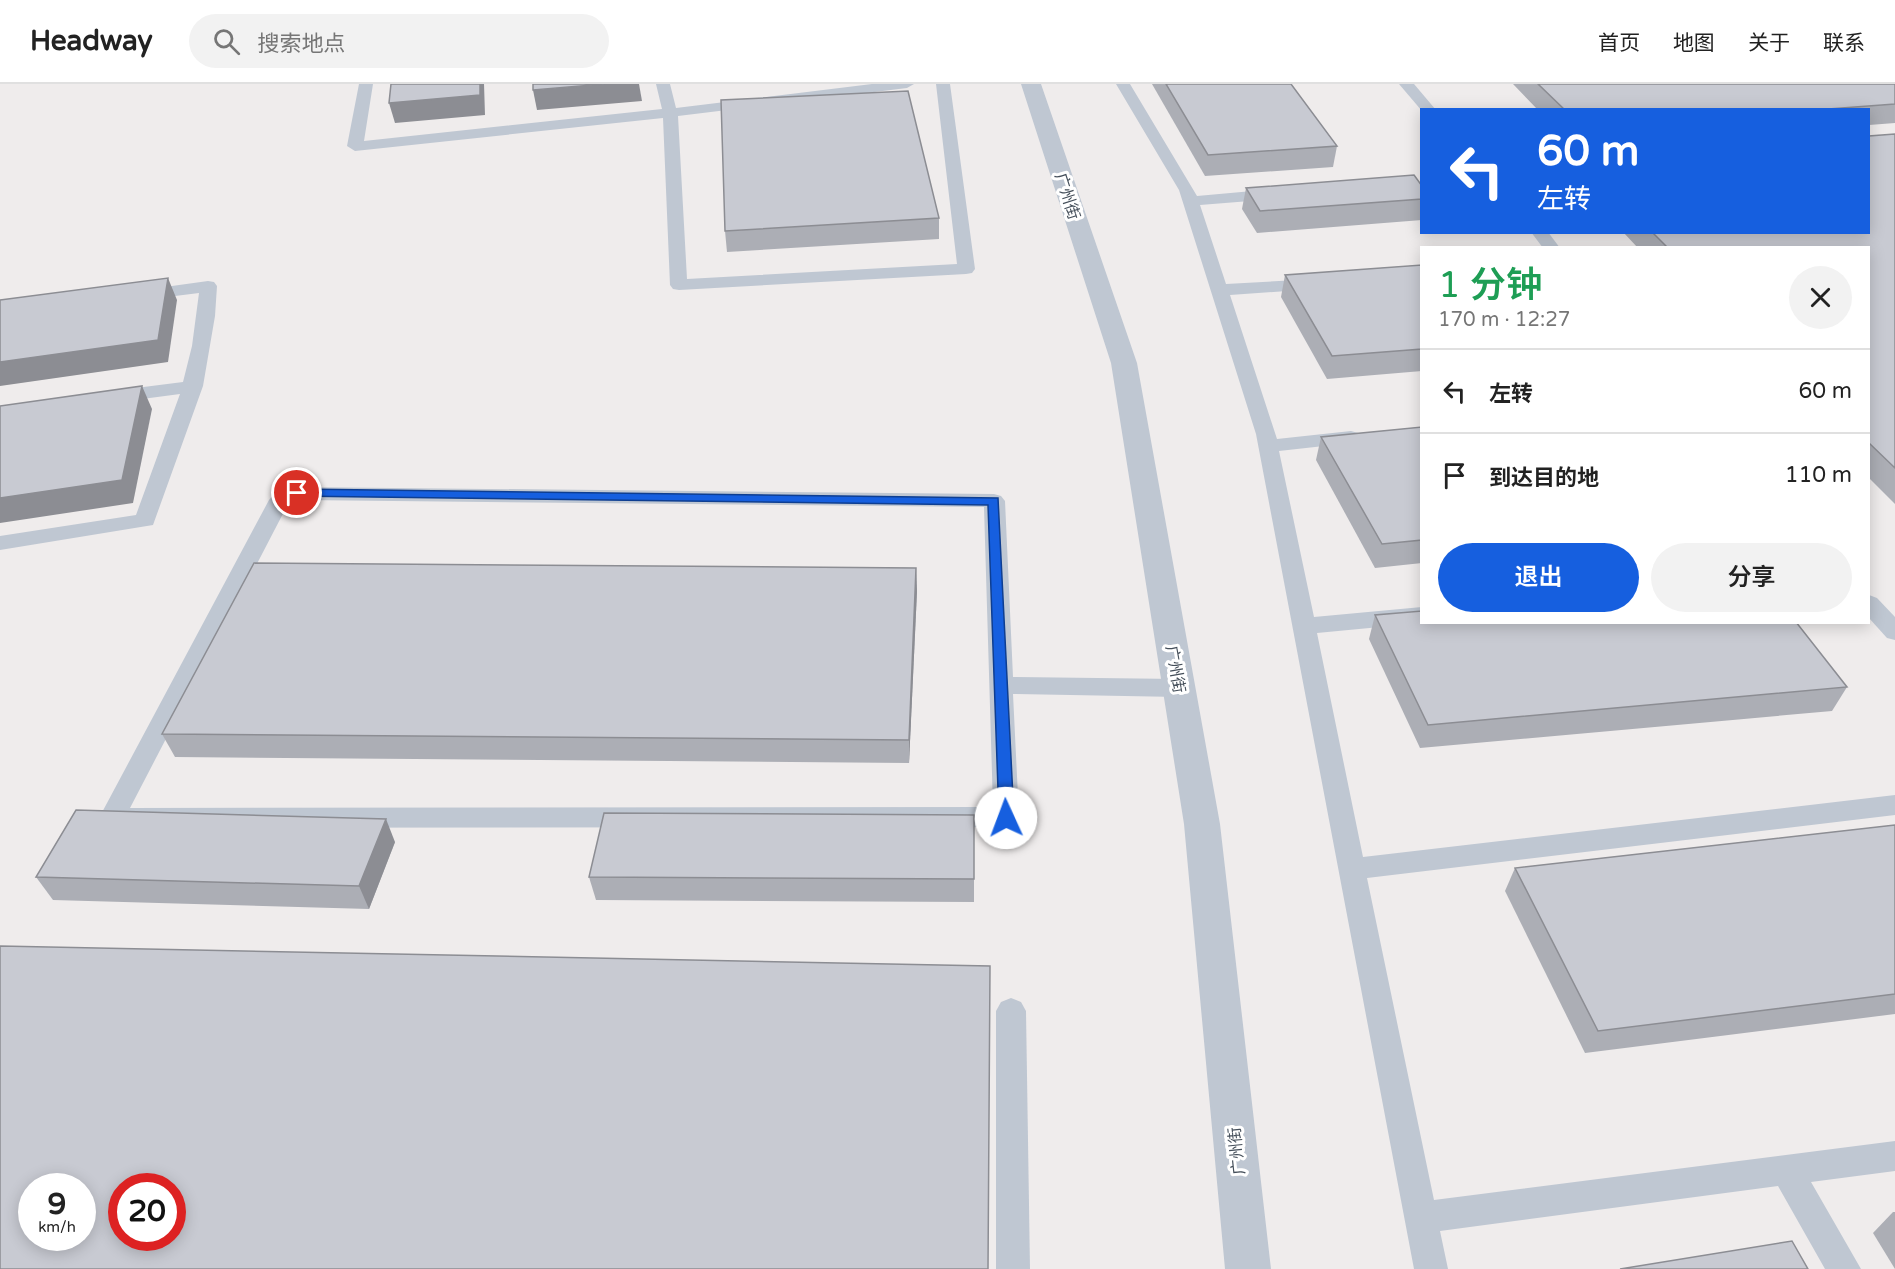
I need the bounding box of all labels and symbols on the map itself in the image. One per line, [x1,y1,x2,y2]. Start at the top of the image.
street label: 广州街 [1050,170,1084,222]
pin [271,467,322,518]
street label: 广州街 [1161,644,1189,695]
position arrow [974,786,1038,850]
street label: 广州街 [1225,1126,1249,1176]
speed limit sign: 20 [108,1173,186,1251]

